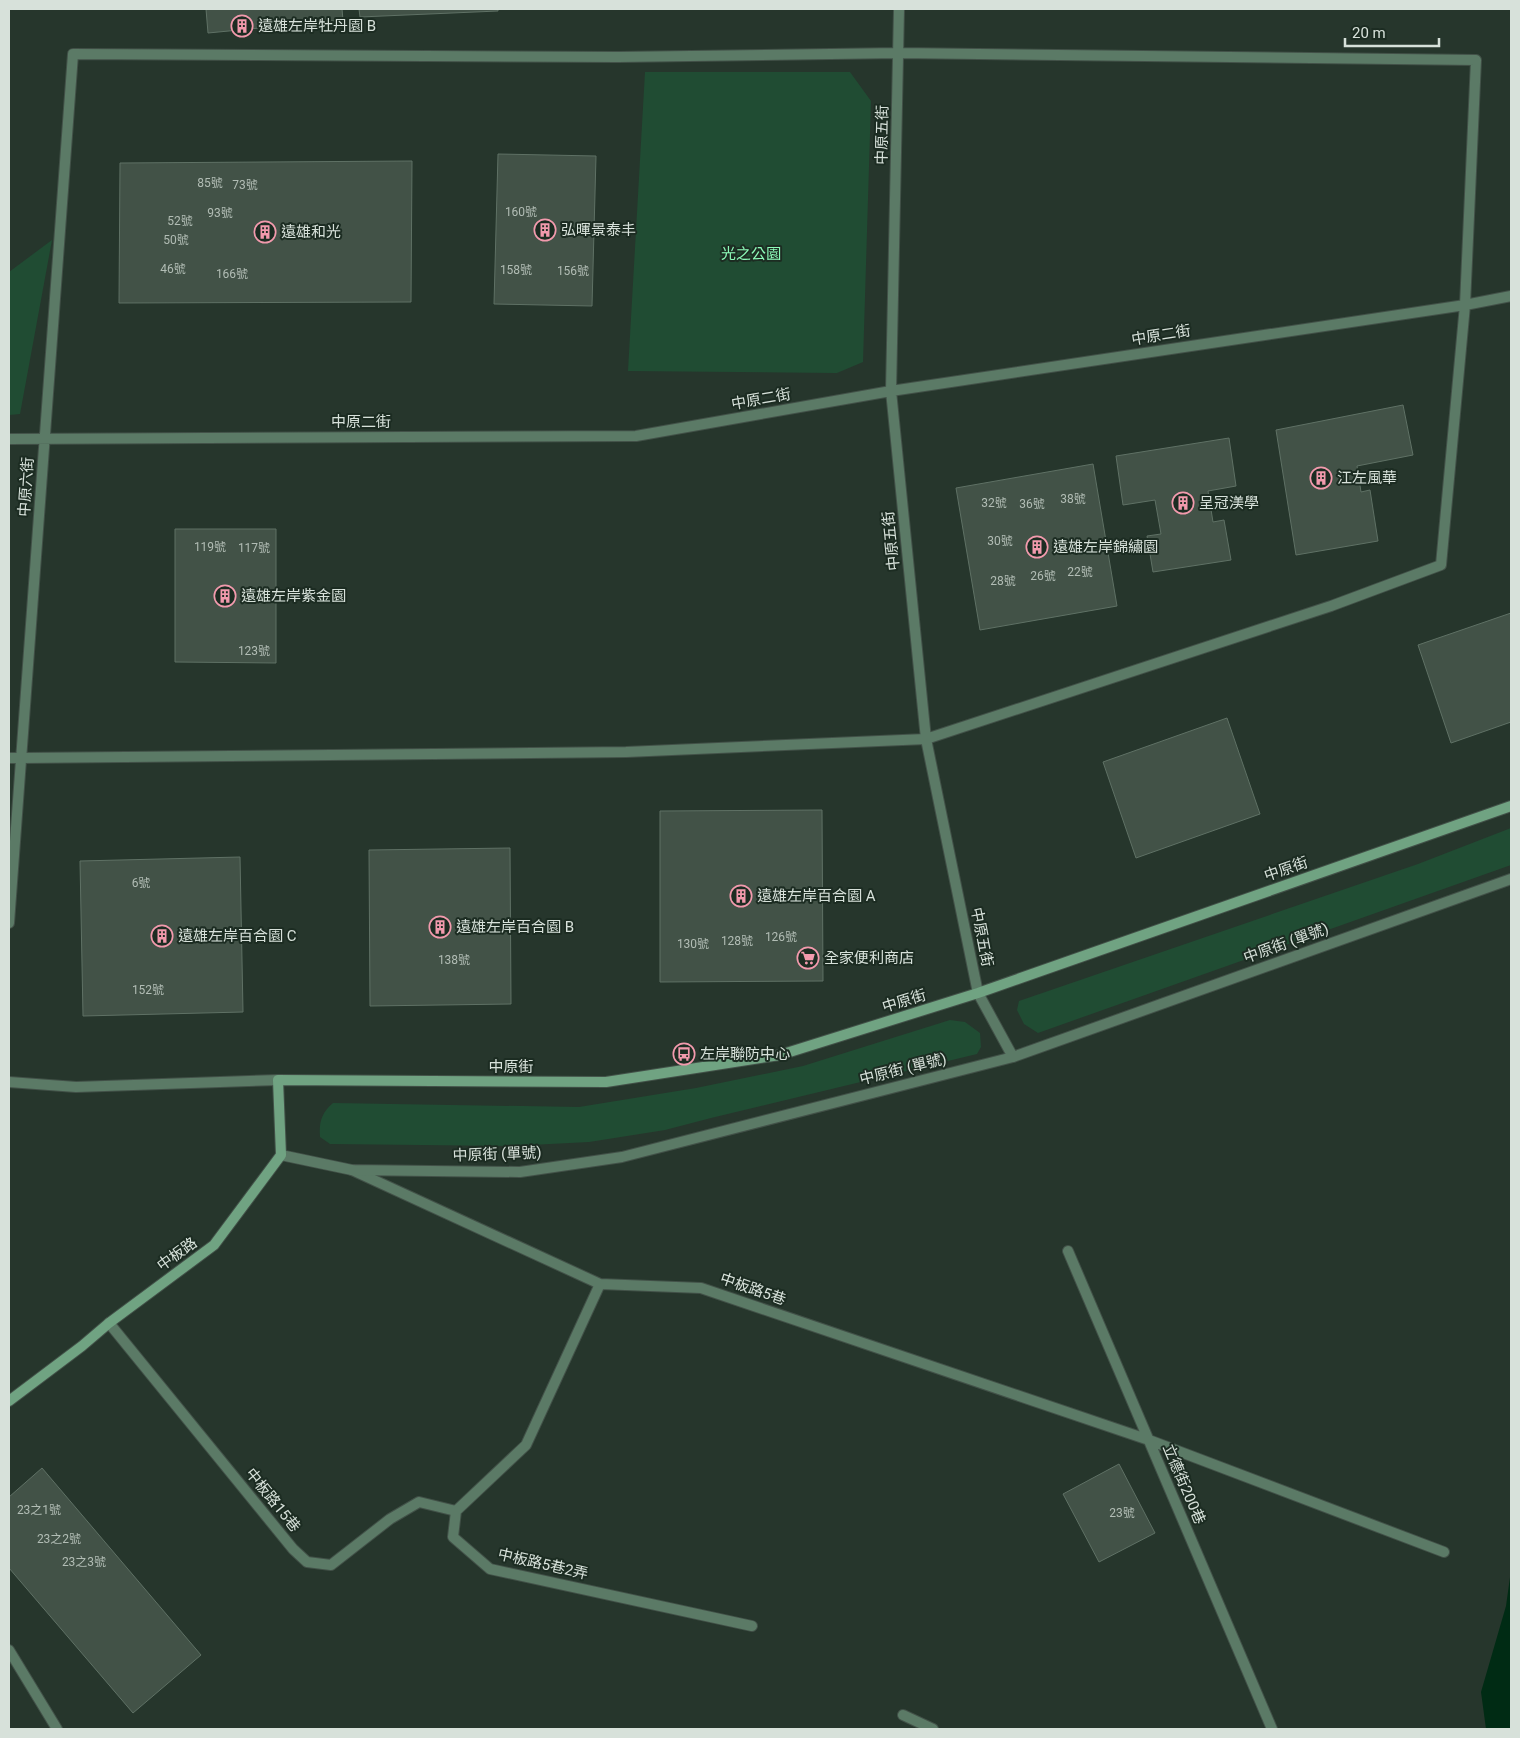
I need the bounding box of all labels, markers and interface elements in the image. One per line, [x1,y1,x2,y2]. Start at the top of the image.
building icon: 遠雄左岸牡丹園 B [230,14,254,38]
scale bar [1345,15,1439,47]
place label: 遠雄左岸牡丹園 B [258,17,376,35]
text: 20 m [1352,24,1386,42]
street label: 中原五街 [872,105,892,165]
house number: 85號 [197,176,223,190]
house number: 73號 [232,178,258,192]
house number: 160號 [505,205,537,219]
house number: 93號 [207,206,233,220]
house number: 52號 [167,214,193,228]
building icon: 弘暉景泰丰 [533,218,557,242]
building icon: 遠雄和光 [253,220,277,244]
place label: 弘暉景泰丰 [561,221,636,239]
place label: 遠雄和光 [281,223,341,241]
house number: 50號 [163,233,189,247]
park label: 光之公園 [721,245,781,263]
house number: 46號 [160,262,186,276]
house number: 158號 [500,263,532,277]
house number: 156號 [557,264,589,278]
house number: 166號 [216,267,248,281]
street label: 中原二街 [1130,321,1192,349]
street label: 中原二街 [730,385,792,413]
street label: 中原二街 [331,413,391,431]
street label: 中原六街 [15,456,37,518]
building icon: 江左風華 [1309,466,1333,490]
place label: 江左風華 [1337,469,1397,487]
building icon: 呈冠渼學 [1171,491,1195,515]
house number: 38號 [1060,492,1086,506]
place label: 呈冠渼學 [1199,494,1259,512]
house number: 32號 [981,496,1007,510]
house number: 36號 [1019,497,1045,511]
street label: 中原五街 [879,510,903,572]
house number: 30號 [987,534,1013,548]
building icon: 遠雄左岸錦繡園 [1025,535,1049,559]
place label: 遠雄左岸錦繡園 [1053,538,1158,556]
house number: 119號 [194,540,226,554]
house number: 117號 [238,541,270,555]
house number: 22號 [1067,565,1093,579]
house number: 26號 [1030,569,1056,583]
house number: 28號 [990,574,1016,588]
building icon: 遠雄左岸紫金園 [213,584,237,608]
place label: 遠雄左岸紫金園 [241,587,346,605]
house number: 123號 [238,644,270,658]
street label: 中原街 [1262,853,1310,885]
house number: 6號 [132,876,150,890]
building icon: 遠雄左岸百合園 A [729,884,753,908]
place label: 遠雄左岸百合園 A [757,887,876,905]
street label: 中原五街 [967,906,997,968]
building icon: 遠雄左岸百合園 B [428,915,452,939]
place label: 遠雄左岸百合園 B [456,918,574,936]
street label: 中原街 (單號) [1241,919,1331,967]
building icon: 遠雄左岸百合園 C [150,924,174,948]
place label: 遠雄左岸百合園 C [178,927,297,945]
house number: 126號 [765,930,797,944]
house number: 128號 [721,934,753,948]
house number: 130號 [677,937,709,951]
supermarket icon: 全家便利商店 [796,946,820,970]
place label: 全家便利商店 [824,949,914,967]
house number: 138號 [438,953,470,967]
house number: 152號 [132,983,164,997]
street label: 中原街 [880,986,928,1016]
bus stop icon: 左岸聯防中心 [672,1042,696,1066]
place label: 左岸聯防中心 [700,1045,790,1063]
street label: 中原街 (單號) [858,1049,948,1089]
street label: 中原街 [488,1058,534,1076]
street label: 中原街 (單號) [452,1143,542,1165]
street label: 中板路 [154,1233,200,1275]
street label: 中板路5巷 [718,1269,788,1309]
street label: 立德街200巷 [1159,1441,1209,1527]
street label: 中板路15巷 [242,1464,304,1536]
house number: 23之1號 [17,1503,61,1517]
house number: 23號 [1109,1506,1135,1520]
house number: 23之2號 [37,1532,81,1546]
street label: 中板路5巷2弄 [496,1545,590,1583]
house number: 23之3號 [62,1555,106,1569]

